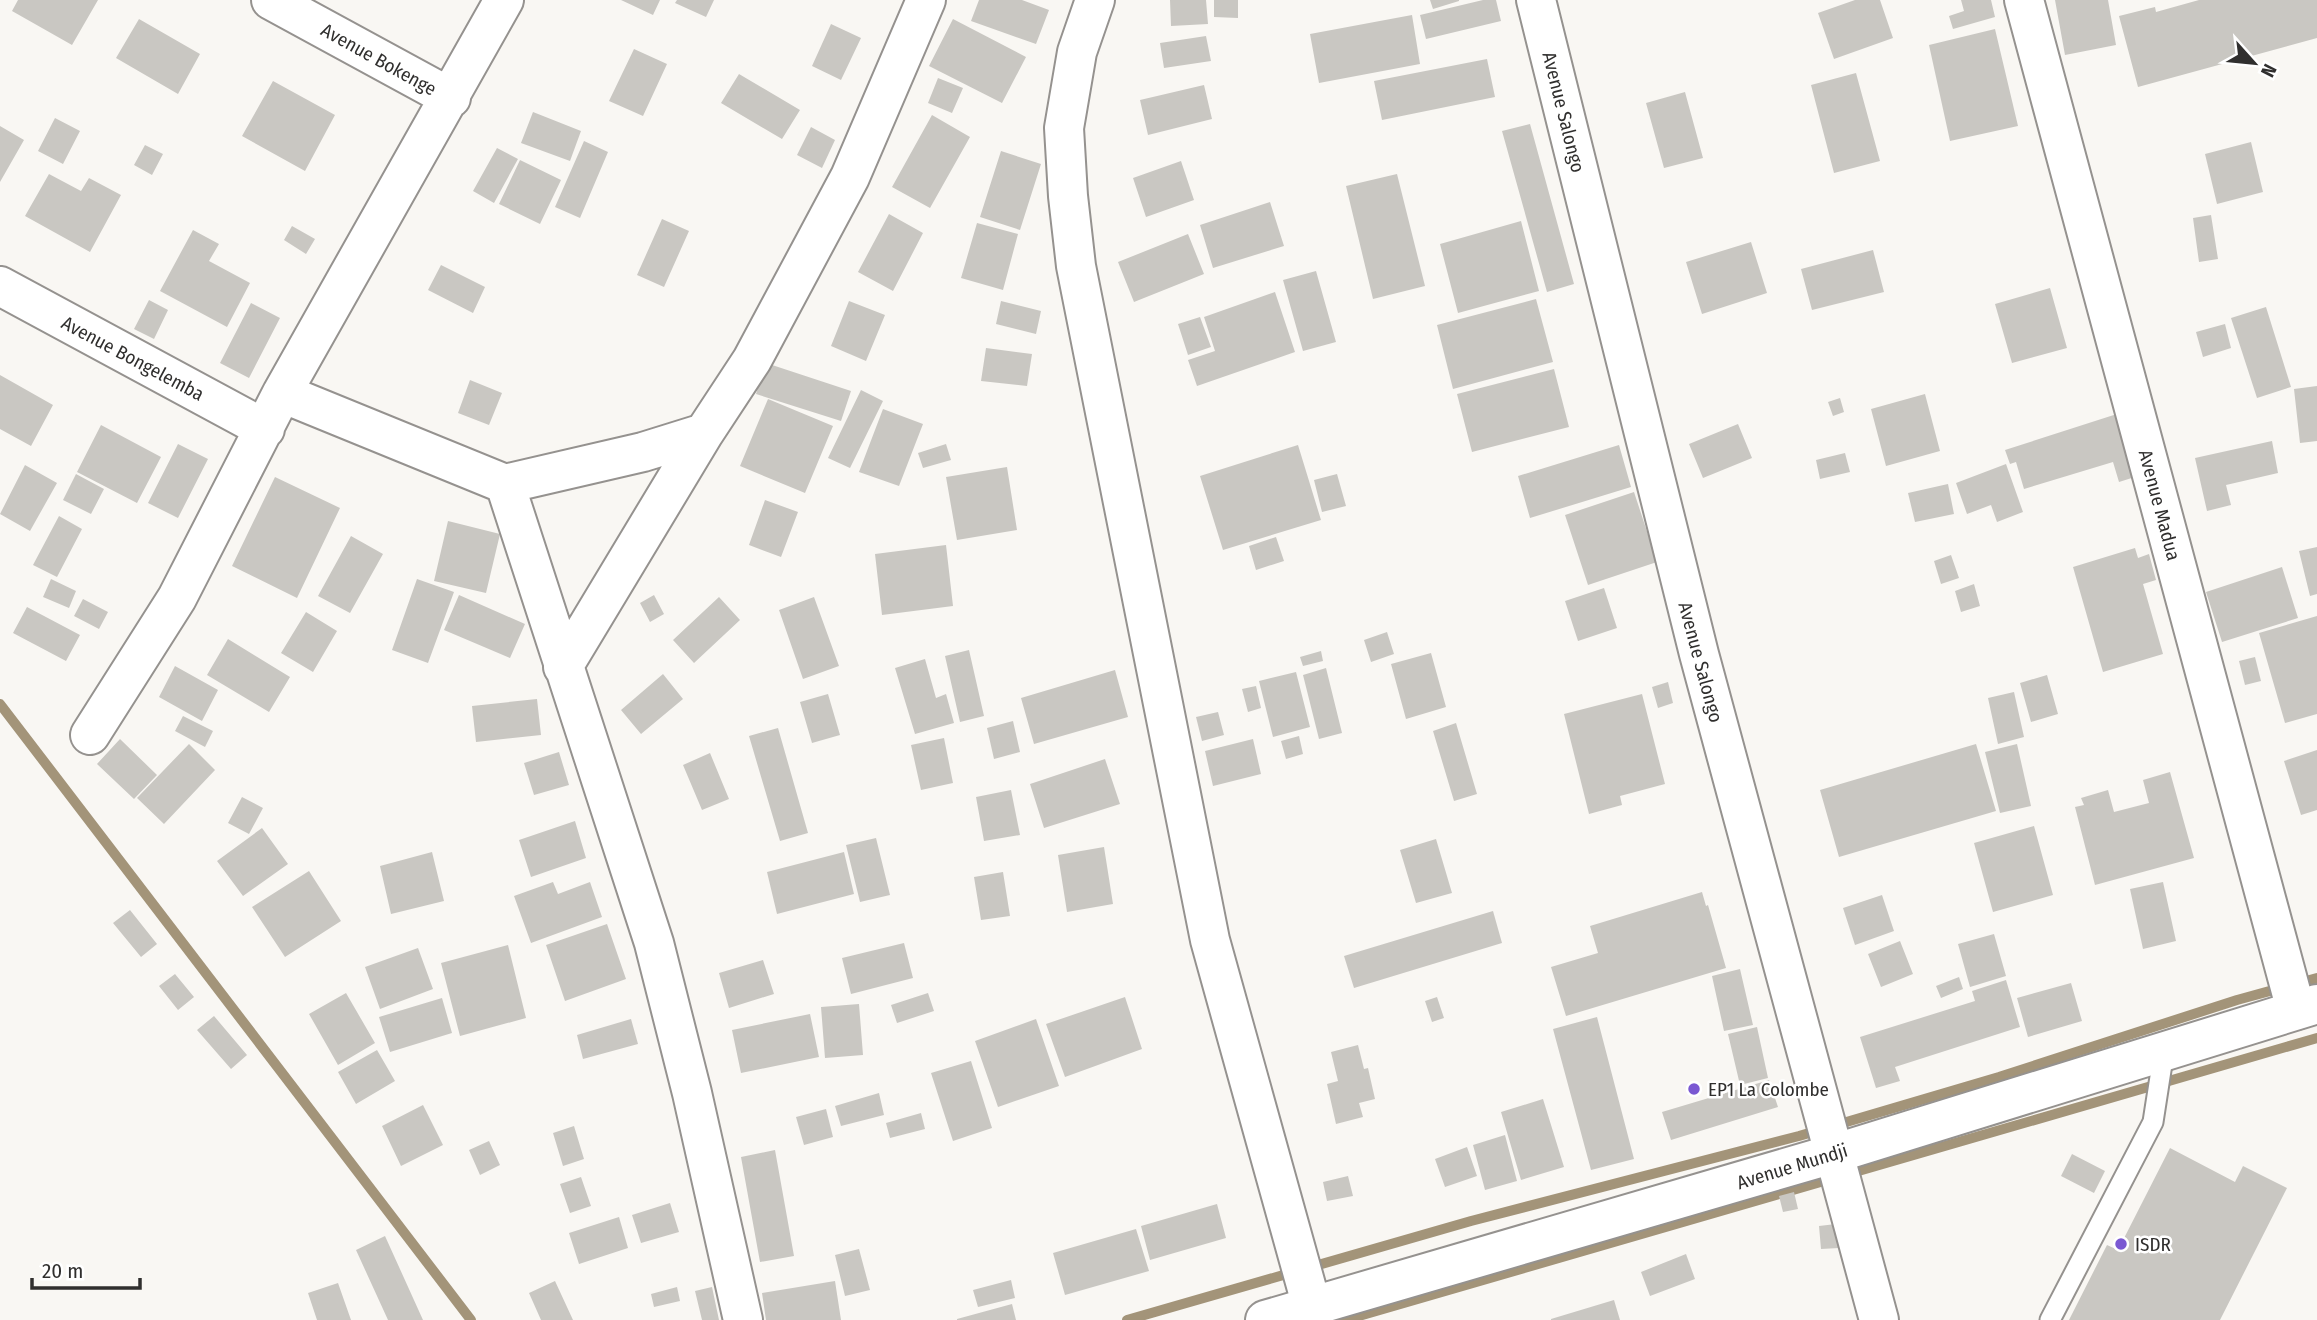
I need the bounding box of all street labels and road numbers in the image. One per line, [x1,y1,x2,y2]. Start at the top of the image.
street label: Avenue Bokenge [317,18,440,101]
street label: Avenue Salongo [1537,49,1590,175]
street label: Avenue Bongelemba [58,311,208,406]
street label: Avenue Madua [2134,447,2185,563]
street label: Avenue Salongo [1673,599,1728,725]
street label: Avenue Mundji [1734,1139,1850,1194]

